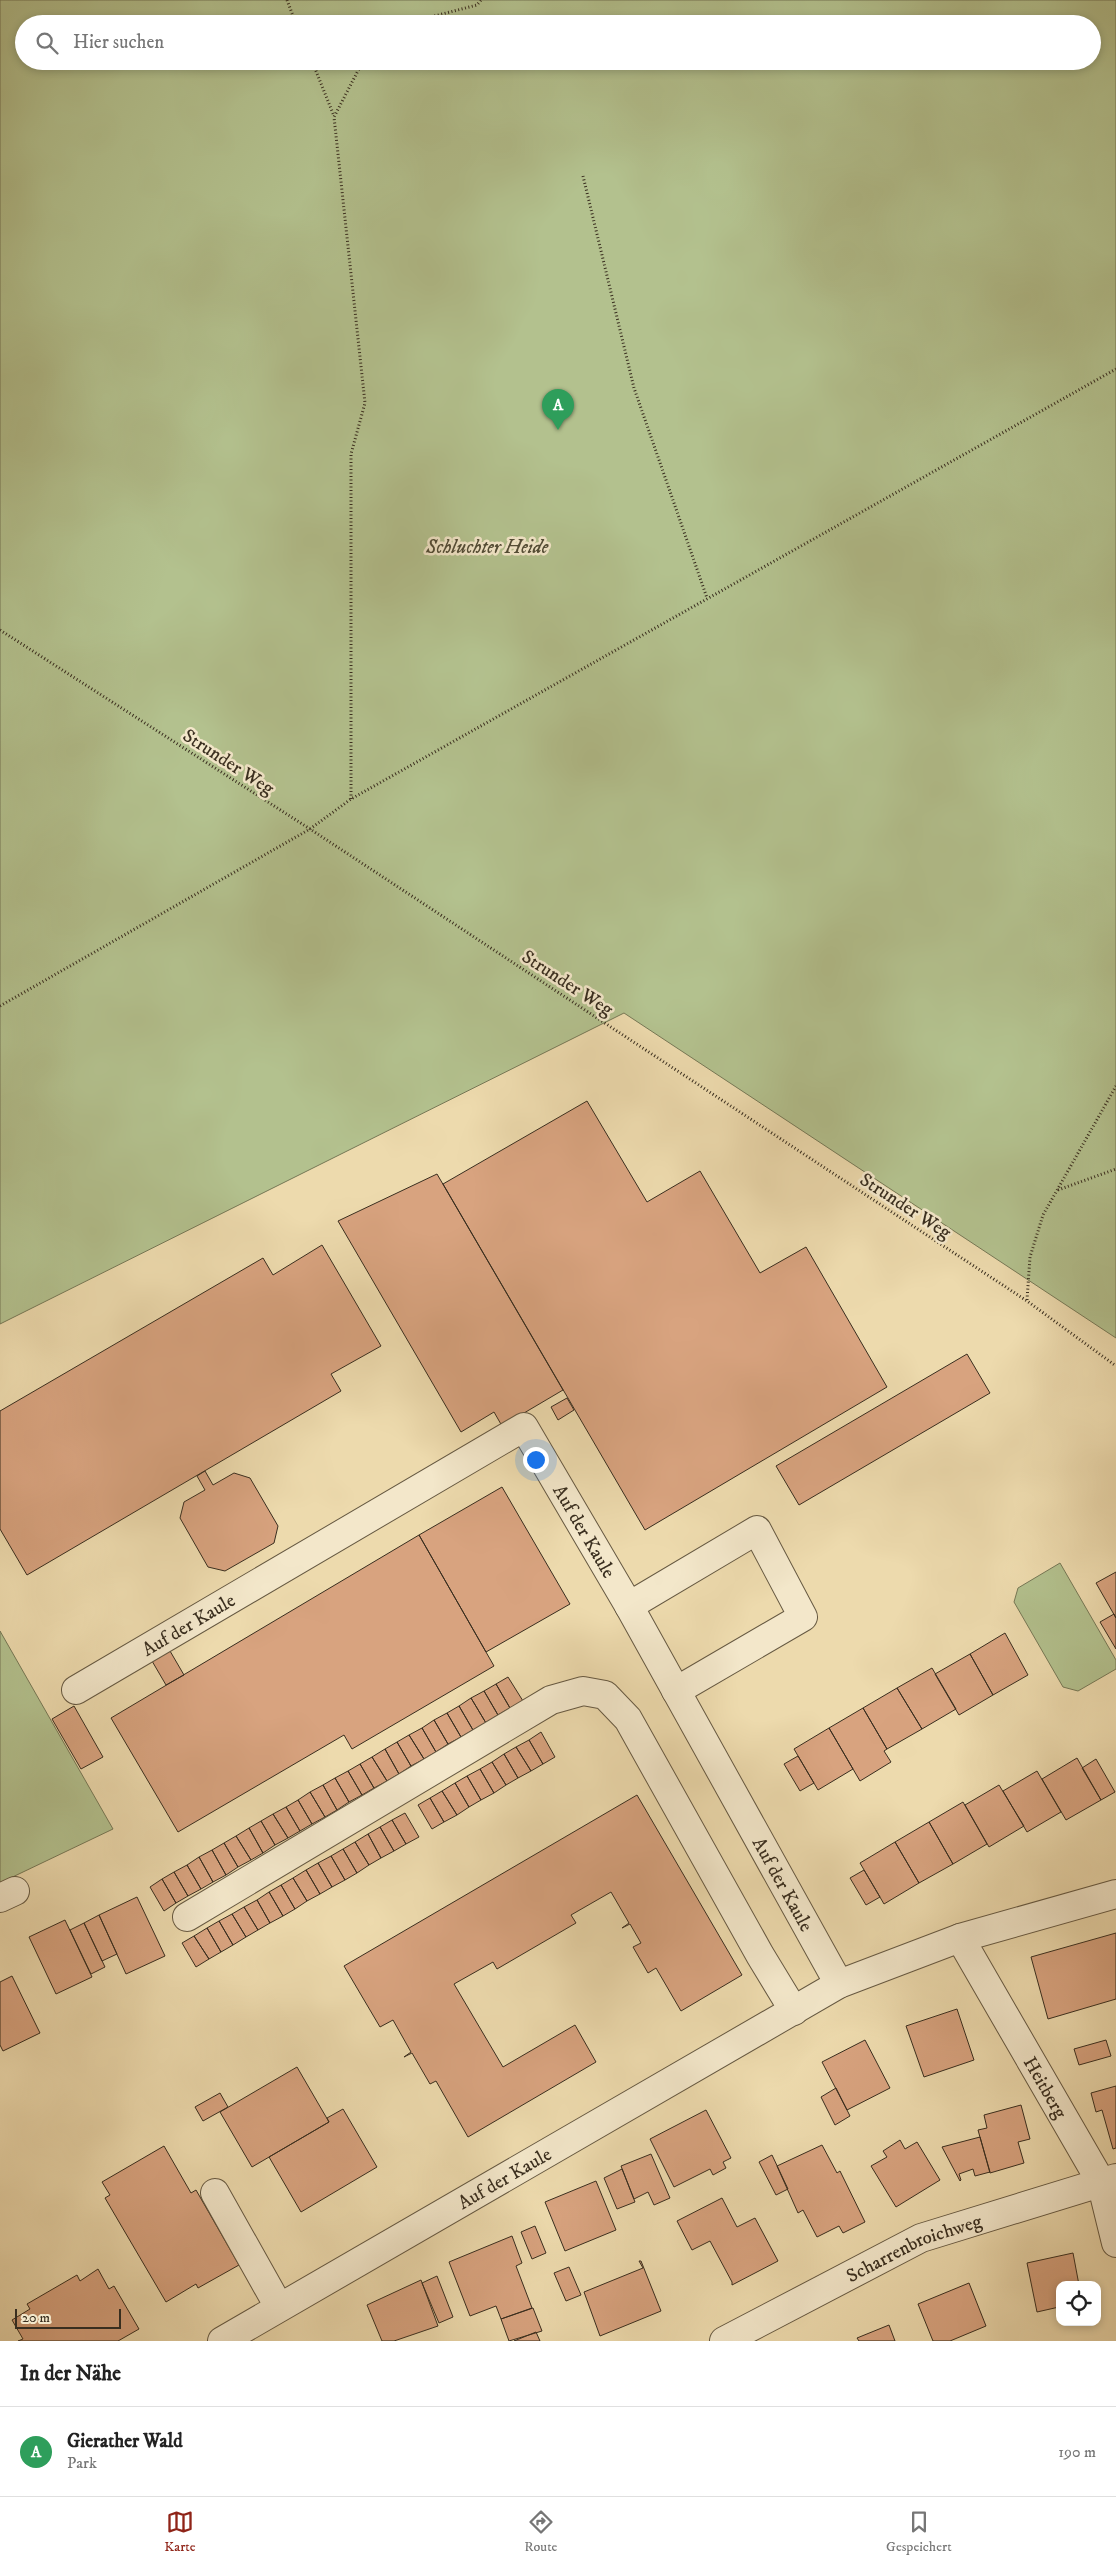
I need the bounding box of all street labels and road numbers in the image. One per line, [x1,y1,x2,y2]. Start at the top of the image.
street label: Strunder Weg [178,724,279,801]
street label: Strunder Weg [517,945,618,1022]
street label: Strunder Weg [855,1168,956,1245]
street label: Auf der Kaule [547,1481,620,1583]
street label: Auf der Kaule [138,1589,240,1662]
street label: Auf der Kaule [747,1834,818,1936]
street label: Heitberg [1018,2053,1072,2123]
street label: Auf der Kaule [454,2143,556,2215]
street label: Scharrenbroichweg [843,2210,985,2288]

